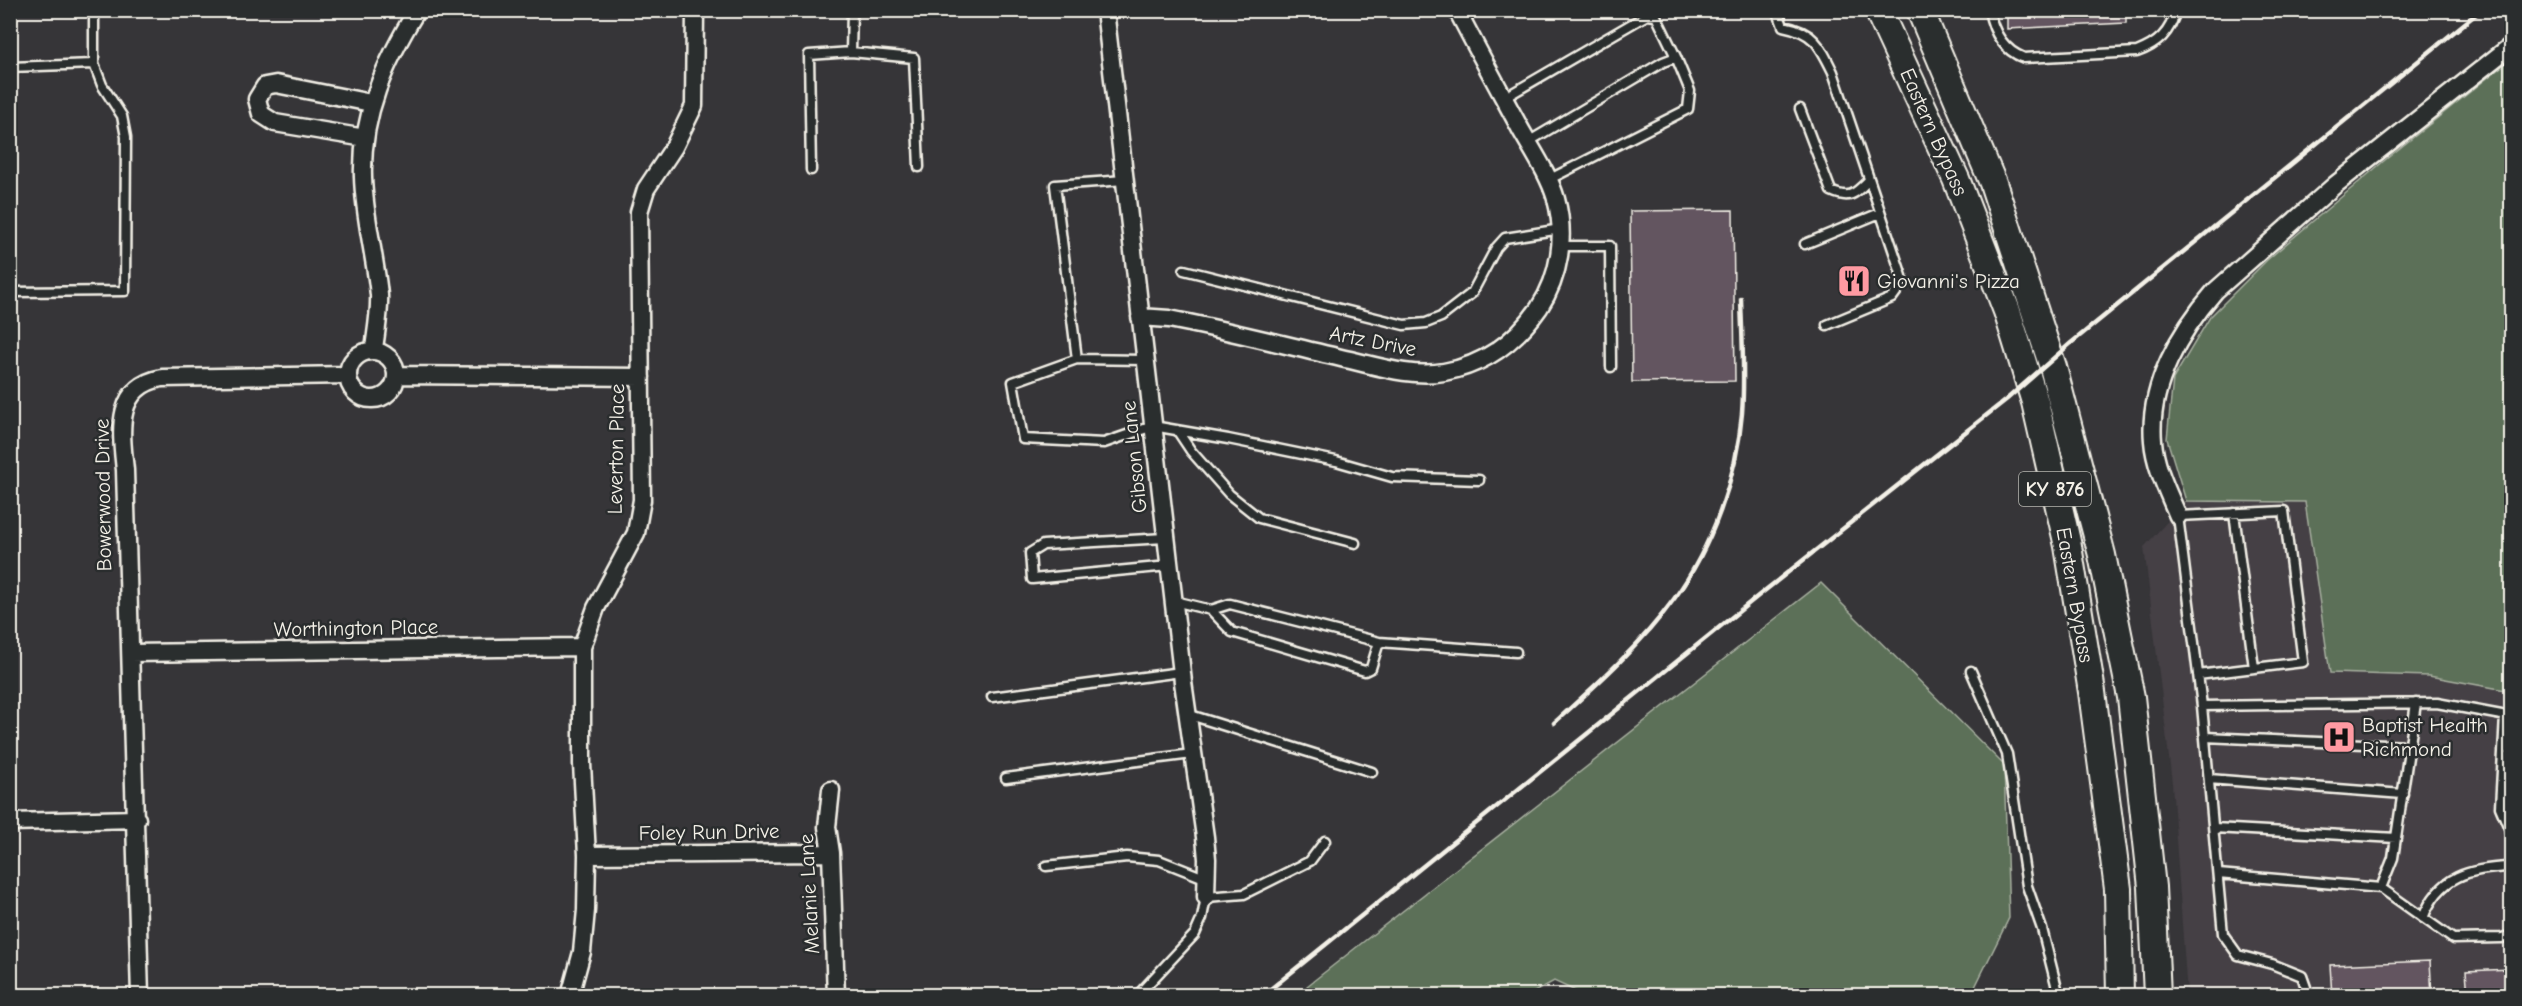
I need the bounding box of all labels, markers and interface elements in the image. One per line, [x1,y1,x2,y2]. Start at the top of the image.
street label: Eastern Bypass [1895,65,1973,199]
restaurant icon: Giovanni's Pizza [1836,263,1872,299]
place label: Giovanni's Pizza [1877,269,2020,293]
street label: Artz Drive [1328,321,1418,361]
street label: Leverton Place [603,383,629,515]
street label: Gibson Lane [1116,400,1152,514]
street label: Bowerwood Drive [90,418,116,572]
road number: KY 876 [2019,472,2091,506]
street label: Eastern Bypass [2051,525,2099,665]
street label: Worthington Place [274,615,438,641]
place label: Baptist Health Richmond [2362,713,2488,761]
hospital icon: Baptist Health Richmond [2321,719,2357,755]
street label: Foley Run Drive [638,819,780,845]
street label: Melanie Lane [794,833,824,955]

